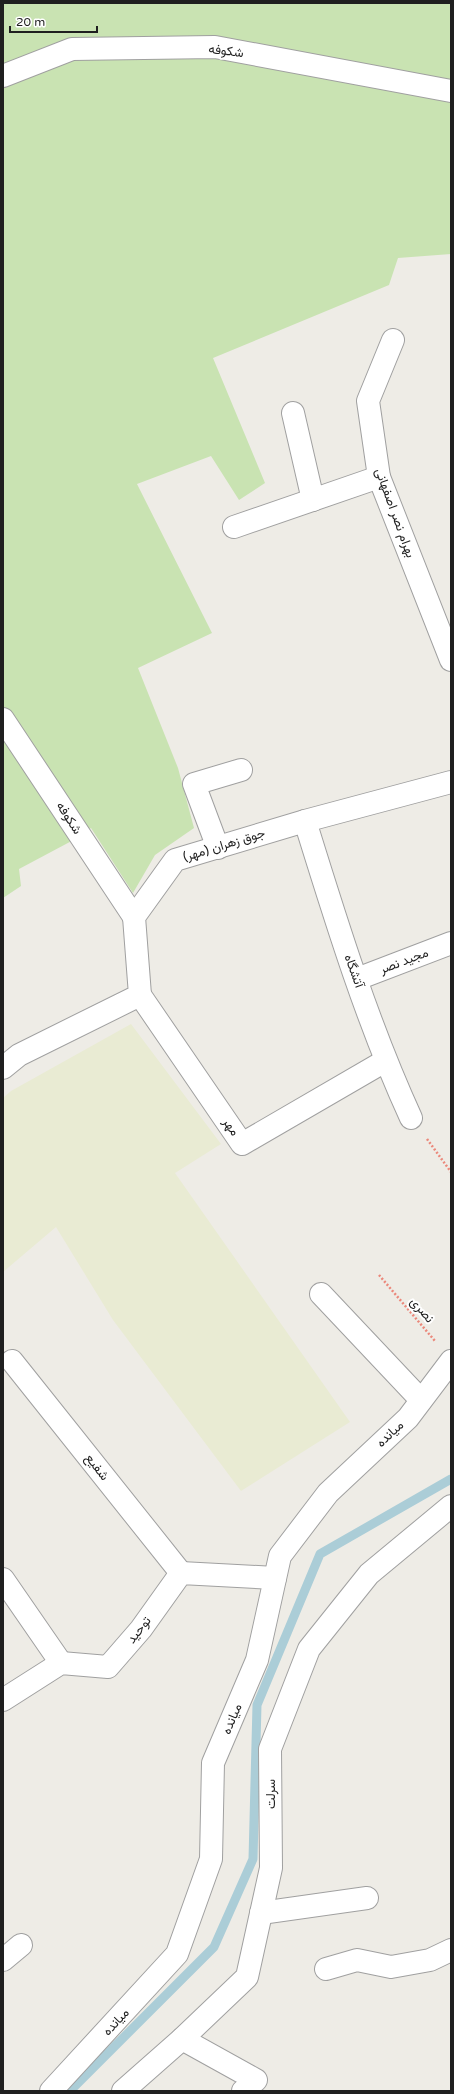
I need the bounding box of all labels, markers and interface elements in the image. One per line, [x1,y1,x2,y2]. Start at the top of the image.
scale bar [10,8,97,34]
text: 20 m [16,15,45,29]
street label: شکوفه [207,41,245,61]
street label: بهرام نصر اصفهانی [371,466,419,560]
street label: شکوفه [53,799,85,837]
street label: جوق زهران (مهر) [181,825,267,865]
street label: مجید نصر [377,944,431,978]
street label: آتشگاه [341,952,368,991]
street label: مهر [219,1114,243,1139]
street label: نصری [406,1294,438,1326]
street label: میانده [373,1417,407,1451]
street label: شفیع [81,1450,113,1484]
street label: توحید [123,1613,155,1647]
street label: میانده [218,1701,246,1737]
street label: سرلت [263,1779,279,1809]
street label: میانده [99,2005,133,2039]

